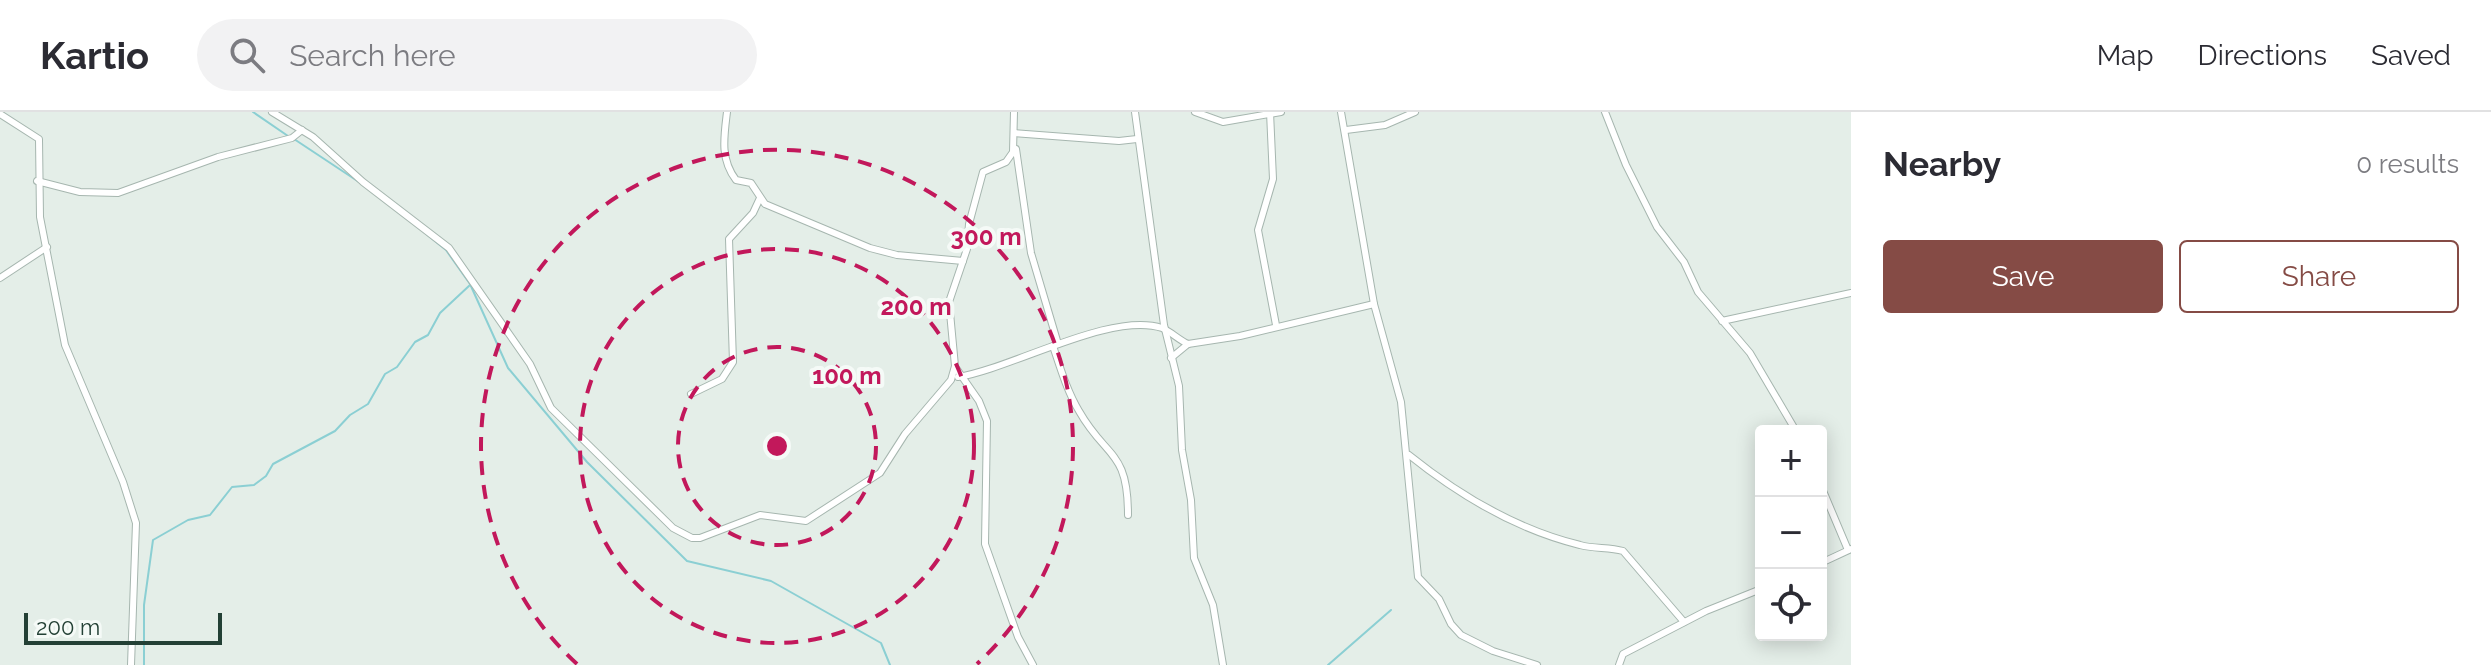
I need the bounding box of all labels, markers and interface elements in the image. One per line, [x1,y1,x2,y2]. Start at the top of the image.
search box [197,19,757,91]
text: Kartio [40,33,149,78]
icon: search [225,33,269,77]
text: Search here [289,38,456,73]
text: Map [2097,39,2154,72]
text: Directions [2198,39,2327,72]
text: Saved [2371,39,2451,72]
text: Nearby [1883,144,2001,184]
text: 0 results [2356,149,2459,179]
text: 300 m [951,222,1021,251]
button: Save [1883,240,2163,313]
button: Share [2179,240,2459,313]
text: 200 m [880,292,952,321]
text: 100 m [812,361,882,390]
map controls [1755,425,1827,641]
button: + [1755,425,1827,497]
centre of rings [763,432,791,460]
button: − [1755,497,1827,569]
button: locate [1755,569,1827,641]
scale bar [24,609,222,645]
text: 200 m [36,614,100,640]

